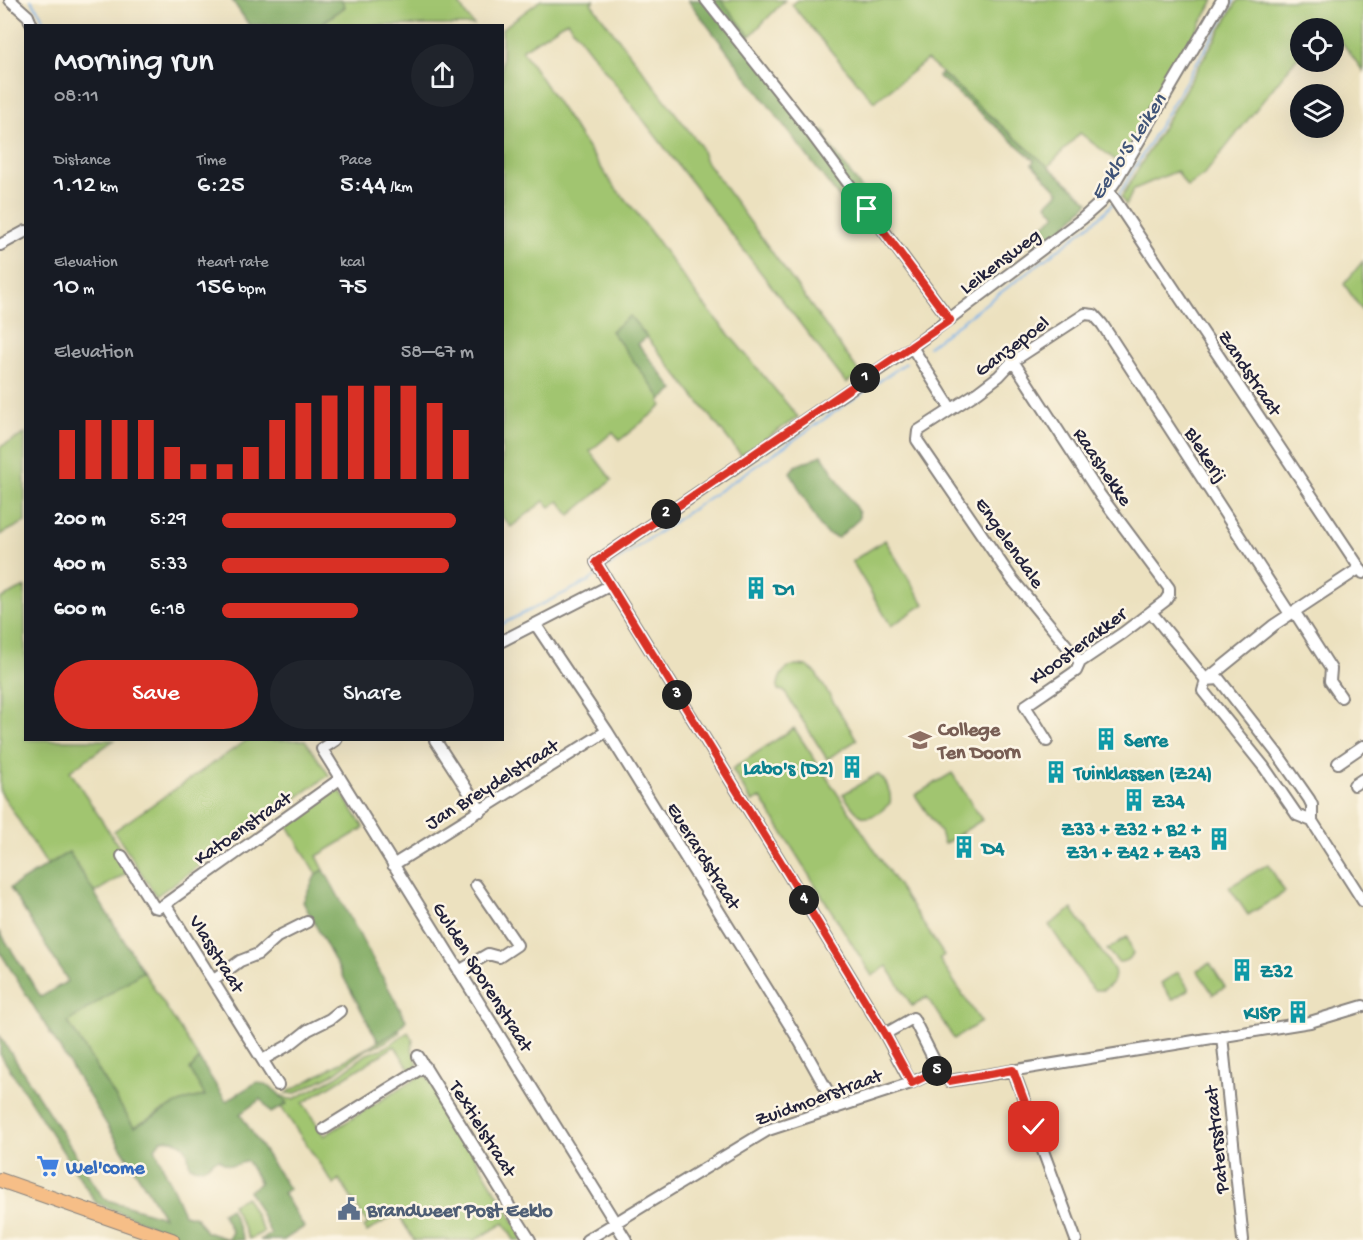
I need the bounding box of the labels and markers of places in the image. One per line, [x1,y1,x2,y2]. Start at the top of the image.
pin [841,183,892,234]
pin: 1 [850,363,880,393]
pin: 2 [651,499,681,529]
building icon: D1 [743,575,769,601]
place label: D1 [772,580,795,603]
pin: 3 [662,680,692,710]
place label: College Ten Doorn [936,720,1021,766]
building icon: Serre [1093,726,1119,752]
school or university icon: College Ten Doorn [907,727,933,753]
place label: Serre [1124,731,1169,754]
building icon: Labo's (D2) [839,754,865,780]
place label: Labo's (D2) [743,759,834,782]
building icon: Tuinklassen (Z24) [1043,759,1069,785]
place label: Tuinklassen (Z24) [1072,764,1212,787]
building icon: Z34 [1121,787,1147,813]
place label: Z34 [1152,792,1185,815]
place label: Z33 + Z32 + B2 + Z31 + Z42 + Z43 [1061,820,1201,866]
building icon: Z33 + Z32 + B2 + Z31 + Z42 + Z43 [1206,826,1232,852]
building icon: D4 [951,834,977,860]
place label: D4 [980,839,1005,862]
pin: 4 [789,885,819,915]
building icon: Z32 [1229,957,1255,983]
place label: Z32 [1260,962,1293,985]
building icon: KISP [1285,999,1311,1025]
place label: KISP [1243,1004,1281,1027]
pin: 5 [922,1056,952,1086]
pin [1008,1101,1059,1152]
supermarket icon: Wel'come [35,1153,61,1179]
place label: Wel'come [65,1158,145,1181]
public building icon: Brandweer Post Eeklo [336,1196,362,1222]
place label: Brandweer Post Eeklo [366,1201,553,1224]

